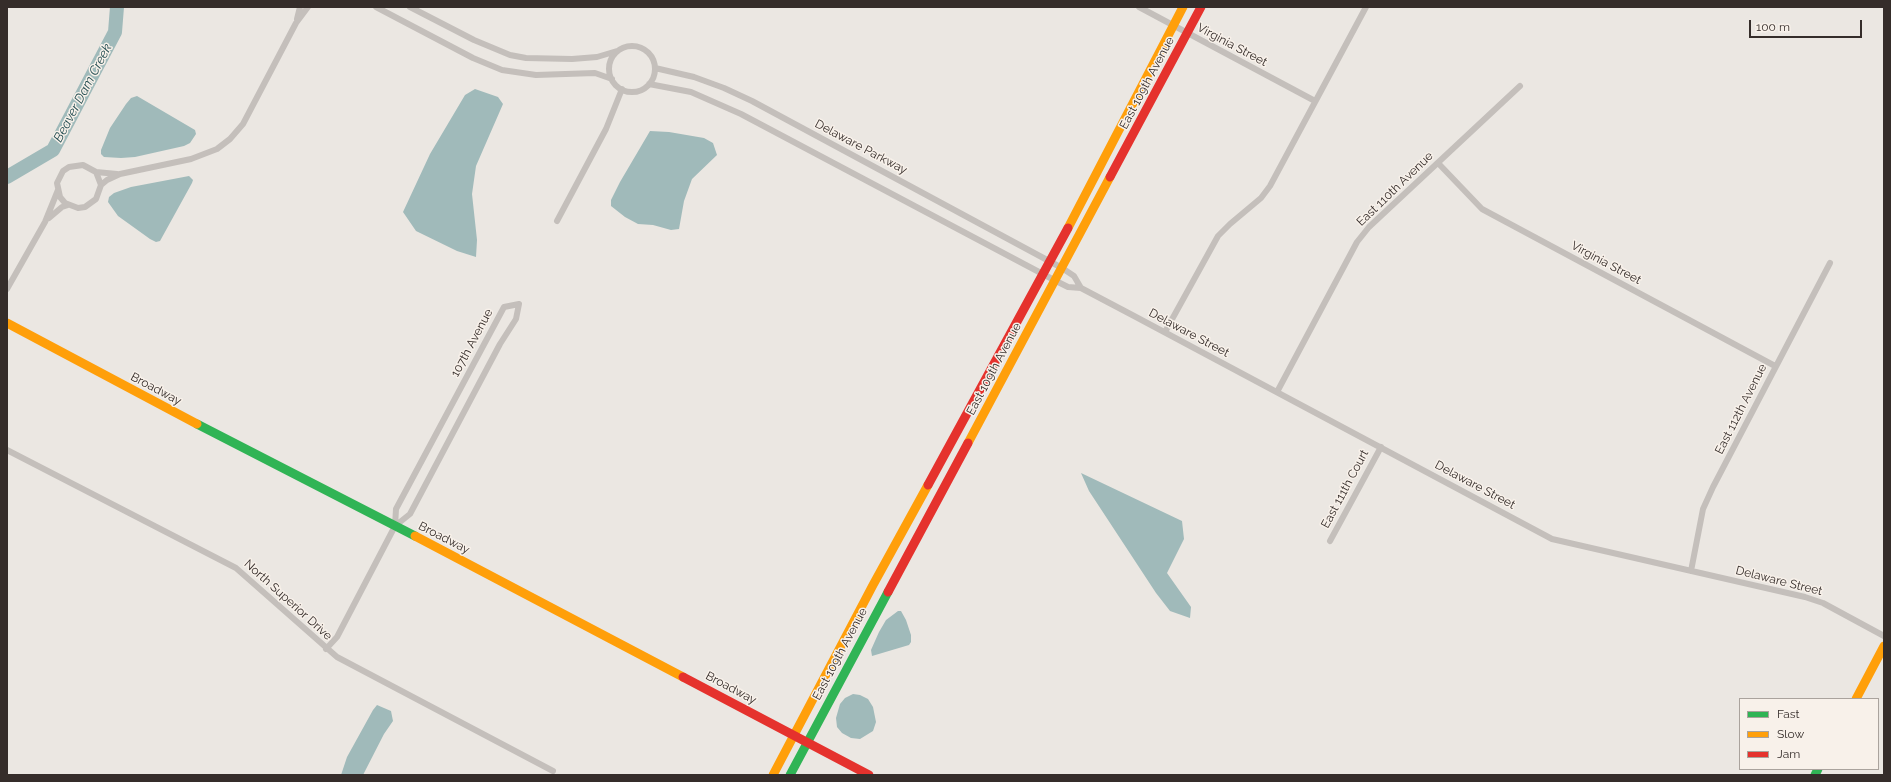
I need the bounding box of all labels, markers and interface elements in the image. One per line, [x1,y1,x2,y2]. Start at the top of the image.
scale bar [1751,12,1864,38]
street label: Virginia Street [1194,20,1270,70]
text: 100 m [1756,20,1790,34]
street label: East 109th Avenue [1117,34,1177,132]
water label: Beaver Dam Creek [51,41,115,145]
street label: Delaware Parkway [812,117,910,177]
street label: East 110th Avenue [1354,149,1436,229]
street label: Virginia Street [1568,238,1644,288]
street label: Delaware Street [1146,306,1232,360]
street label: 107th Avenue [448,307,496,379]
street label: East 109th Avenue [964,320,1024,418]
street label: East 112th Avenue [1712,361,1770,457]
street label: Broadway [128,370,184,408]
street label: East 111th Court [1318,447,1372,531]
street label: Delaware Street [1432,458,1518,512]
street label: Broadway [416,519,472,557]
street label: North Superior Drive [241,557,335,643]
street label: Delaware Street [1734,563,1824,599]
street label: East 109th Avenue [810,605,870,703]
street label: Broadway [703,669,759,707]
legend [1739,698,1879,770]
text: Fast [1777,707,1800,721]
text: Slow [1777,727,1804,741]
text: Jam [1777,747,1800,761]

